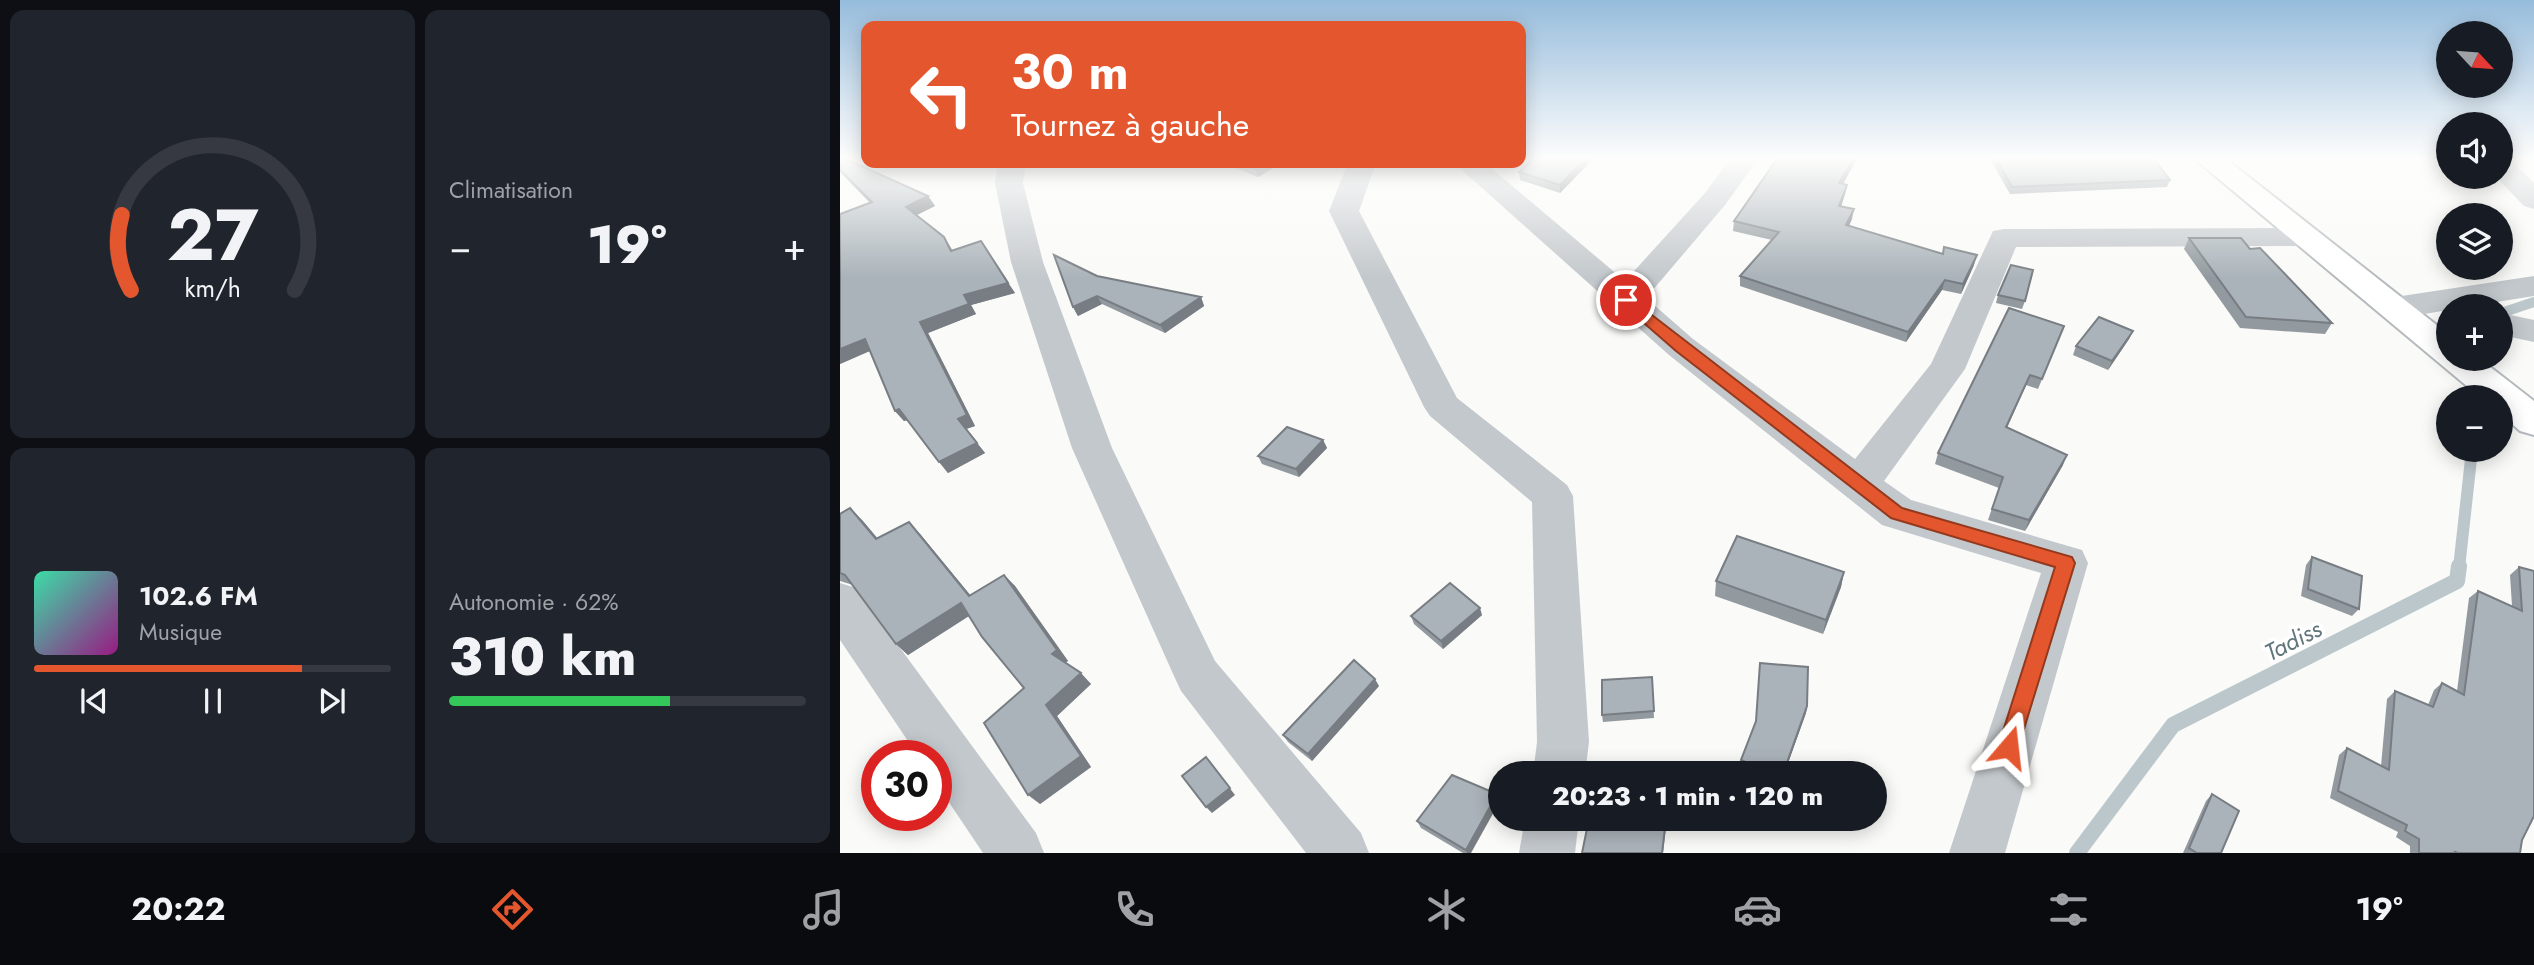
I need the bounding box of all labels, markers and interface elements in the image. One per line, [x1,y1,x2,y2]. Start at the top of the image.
north arrow [2436,21,2513,98]
map controls [2436,21,2513,462]
text: 30 m [1011,37,1129,107]
icon: left [896,49,987,140]
text: Tournez à gauche [1011,102,1249,148]
button: sound [2436,112,2513,189]
text: Climatisation [449,173,573,207]
text: 27 [167,182,258,287]
button: layers [2436,203,2513,280]
text: 19° [587,207,667,283]
text: − [449,219,471,274]
text: + [783,219,806,274]
text: km/h [184,270,241,306]
pin [1596,270,1656,330]
icon: arrive [1607,281,1645,319]
button: + [2436,294,2513,371]
button: − [2436,385,2513,462]
text: 102.6 FM [139,577,258,615]
text: Autonomie · 62% [449,585,619,619]
water label: Tadiss [2258,611,2328,670]
text: Musique [139,615,222,649]
text: 310 km [449,619,636,695]
icon: previous [75,682,113,720]
icon: pause [194,682,232,720]
icon: next [313,682,351,720]
position arrow [1972,710,2046,784]
speed limit sign: 30 [861,740,952,831]
text: 20:23 · 1 min · 120 m [1552,777,1823,815]
icon: directions [488,885,537,934]
icon: music [799,885,848,934]
icon: phone [1110,885,1159,934]
icon: climate [1422,885,1471,934]
icon: car [1733,885,1782,934]
icon: filters [2044,885,2093,934]
text: 20:22 [131,886,226,932]
text: 19° [2356,886,2403,932]

